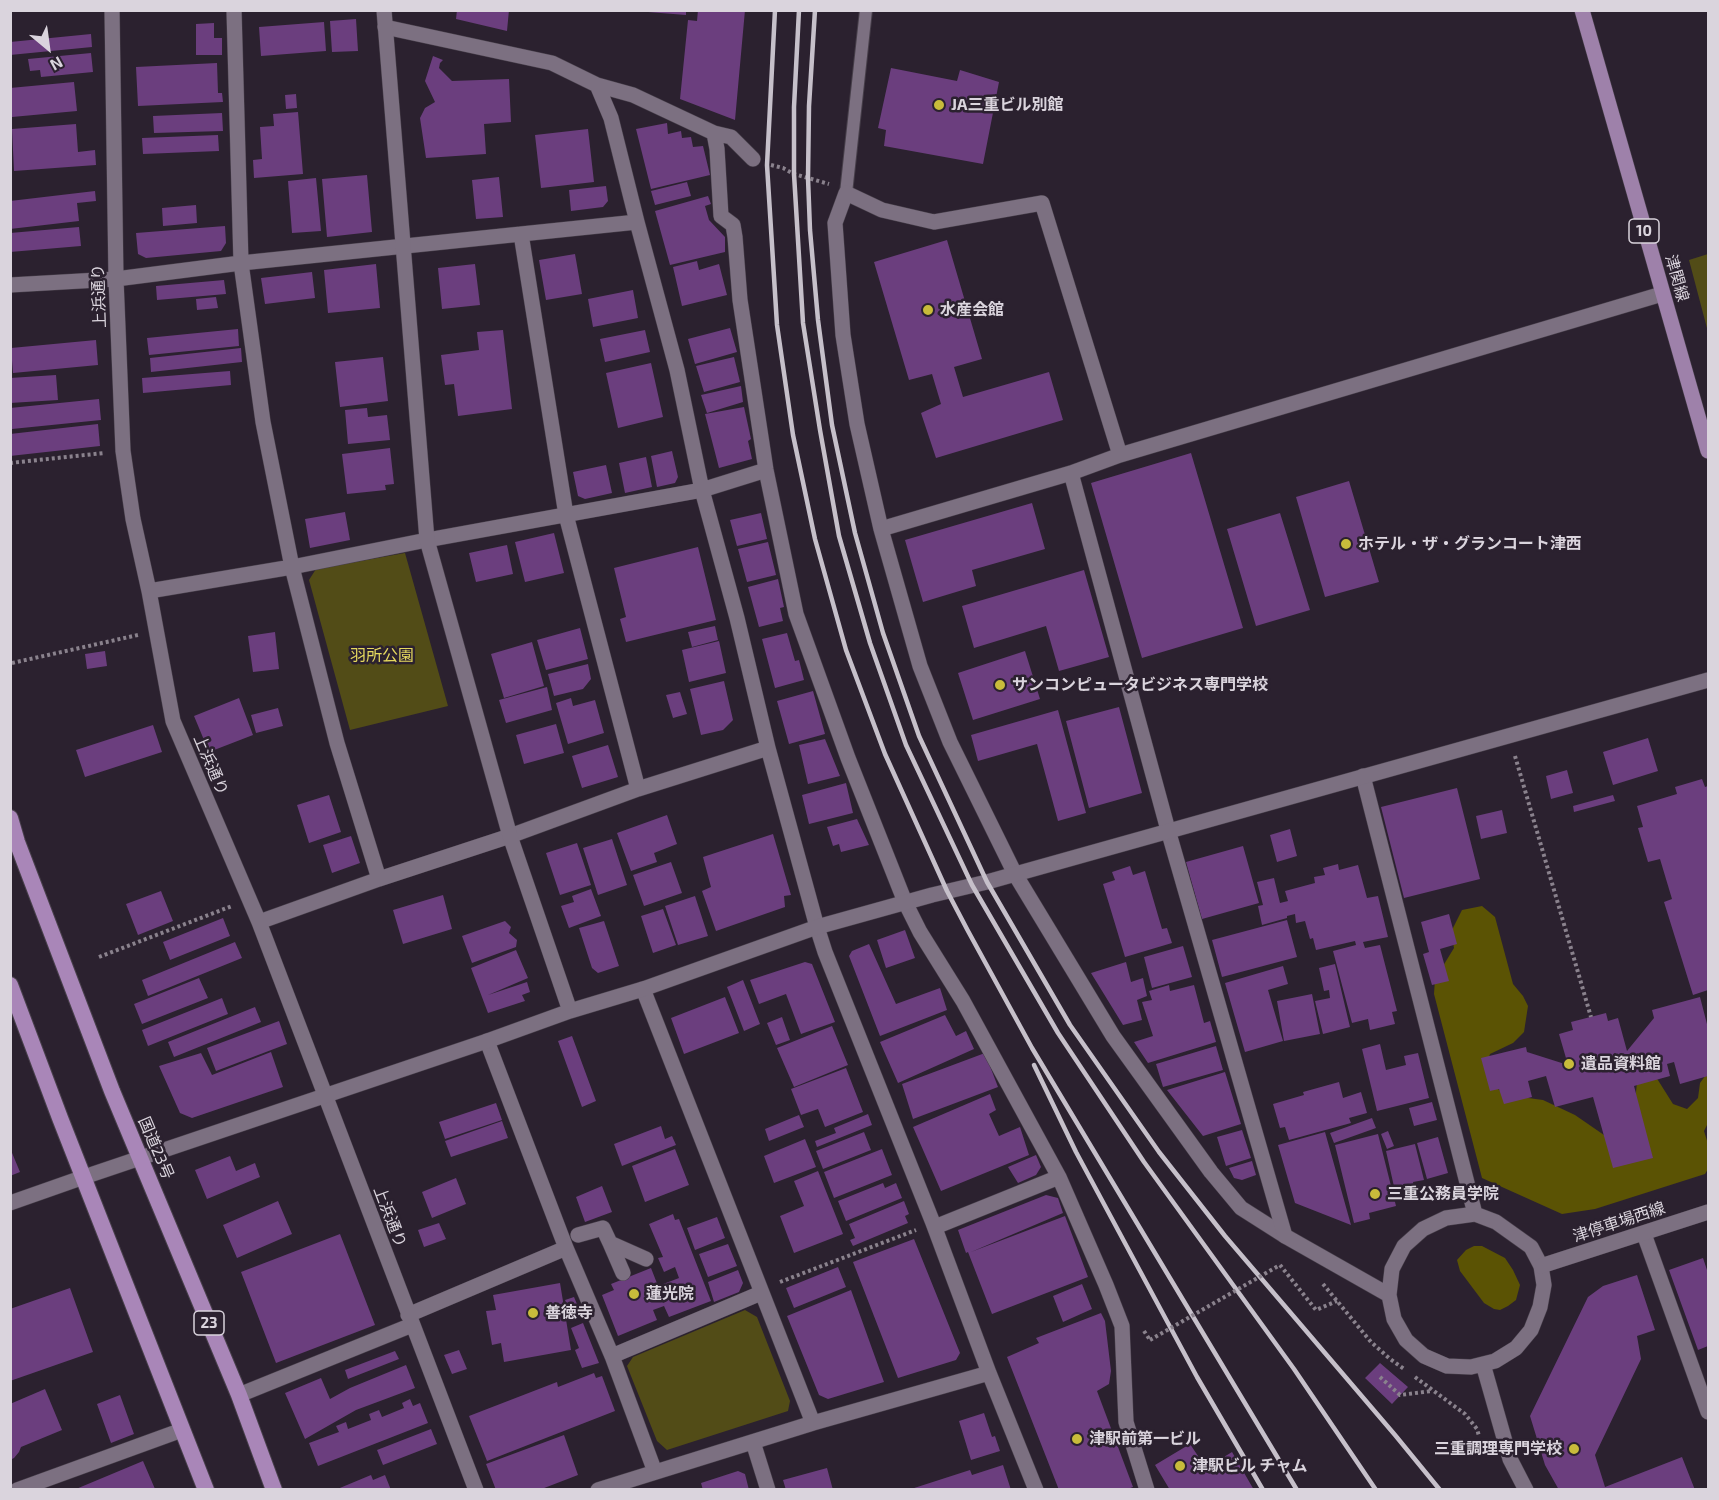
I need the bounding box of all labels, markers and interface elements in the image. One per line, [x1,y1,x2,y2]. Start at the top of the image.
north arrow [18,18,78,78]
text: N [47,53,67,75]
place label: JA三重ビル別館 [951,95,1063,115]
marker: JA三重ビル別館 [932,98,946,112]
road number: 10 [1629,219,1659,243]
street label: 津関線 [1661,252,1693,304]
street label: 上浜通り [88,264,110,328]
place label: 水産会館 [940,300,1004,320]
marker: 水産会館 [921,303,935,317]
place label: ホテル・ザ・グランコート津西 [1358,534,1582,554]
marker: ホテル・ザ・グランコート津西 [1339,537,1353,551]
park label: 羽所公園 [350,646,414,666]
place label: サンコンピュータビジネス専門学校 [1012,675,1268,695]
marker: サンコンピュータビジネス専門学校 [993,678,1007,692]
street label: 上浜通り [190,732,232,798]
place label: 遺品資料館 [1581,1054,1661,1074]
marker: 遺品資料館 [1562,1057,1576,1071]
street label: 国道23号 [134,1114,178,1182]
street label: 上浜通り [370,1184,410,1250]
place label: 三重公務員学院 [1387,1184,1499,1204]
marker: 三重公務員学院 [1368,1187,1382,1201]
street label: 津停車場西線 [1570,1198,1668,1246]
place label: 蓮光院 [646,1284,694,1304]
marker: 蓮光院 [627,1287,641,1301]
place label: 善徳寺 [545,1303,593,1323]
marker: 善徳寺 [526,1306,540,1320]
road number: 23 [194,1311,224,1335]
place label: 津駅前第一ビル [1089,1429,1201,1449]
marker: 津駅前第一ビル [1070,1432,1084,1446]
place label: 三重調理専門学校 [1434,1439,1562,1459]
marker: 三重調理専門学校 [1567,1442,1581,1456]
place label: 津駅ビル チャム [1192,1456,1307,1476]
marker: 津駅ビル チャム [1173,1459,1187,1473]

